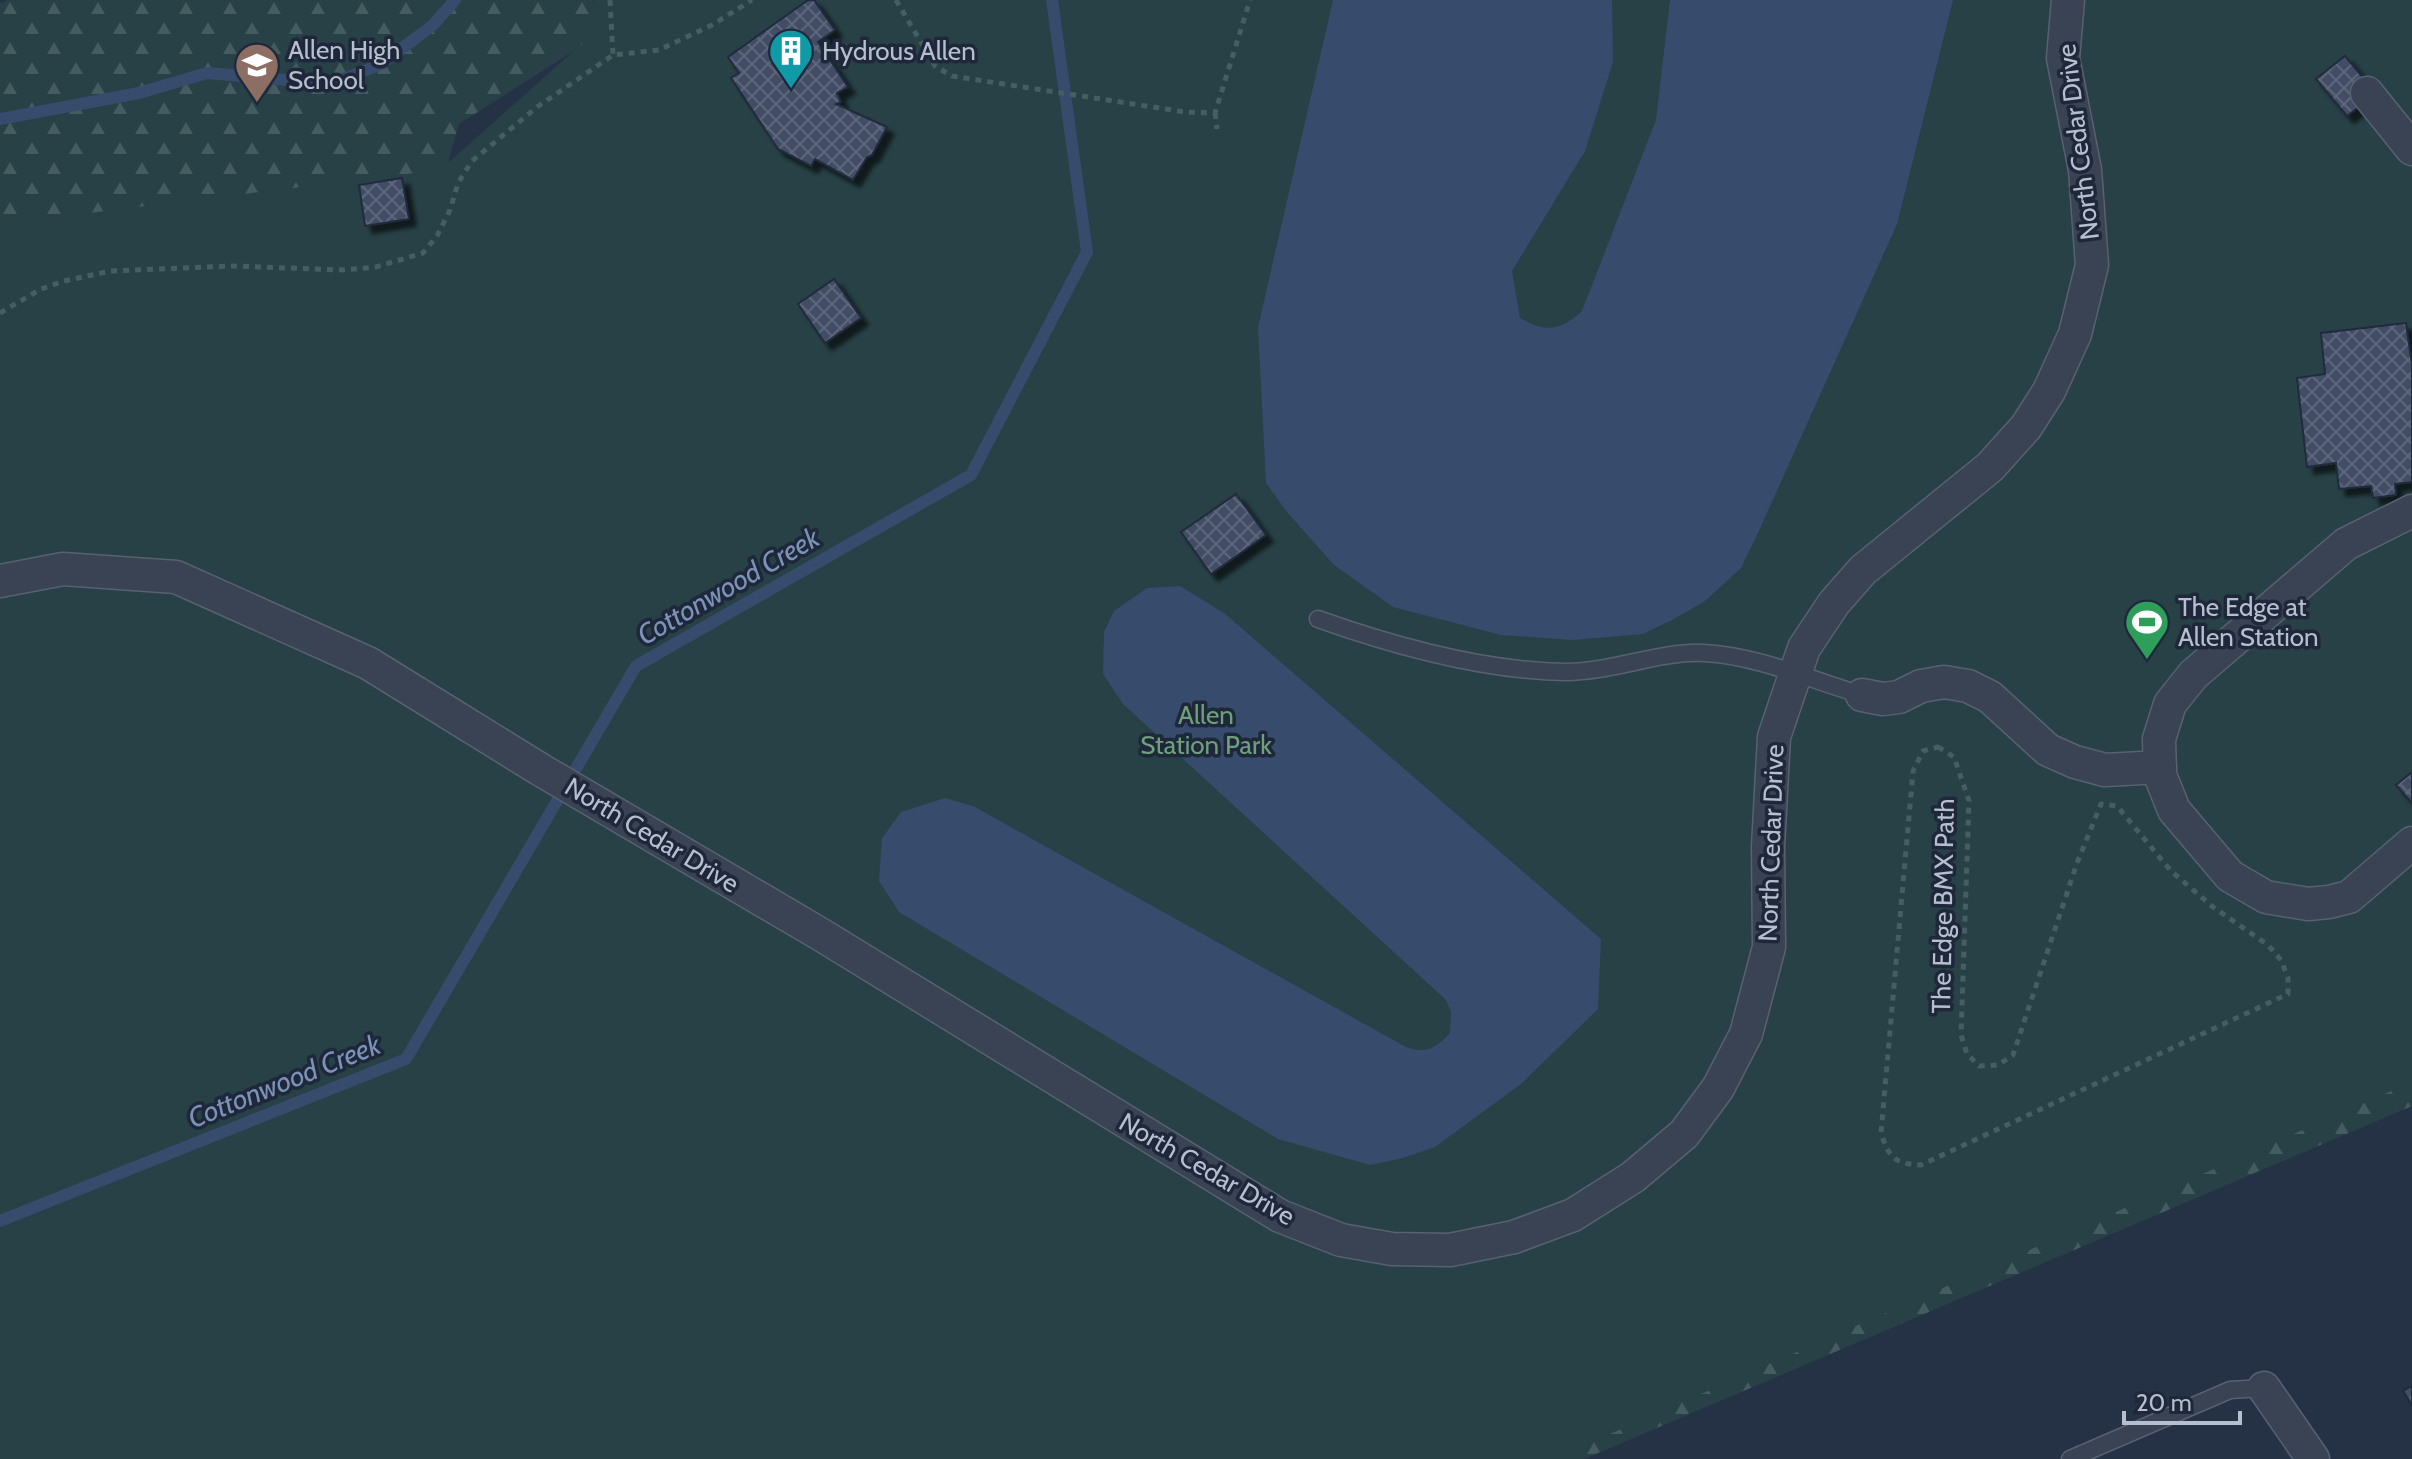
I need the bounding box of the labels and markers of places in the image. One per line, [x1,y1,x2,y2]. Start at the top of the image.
building icon: Hydrous Allen [767,27,815,90]
place label: Allen High School [288,34,400,96]
place label: Hydrous Allen [822,35,976,67]
school or university icon: Allen High School [233,41,281,104]
place label: The Edge at Allen Station [2178,591,2319,653]
sports icon: The Edge at Allen Station [2123,598,2171,661]

